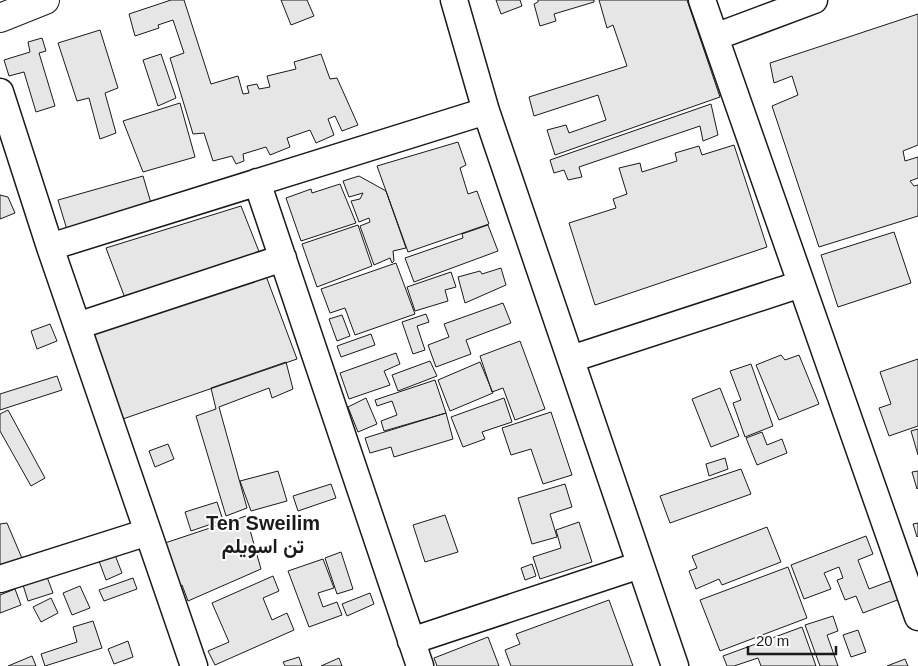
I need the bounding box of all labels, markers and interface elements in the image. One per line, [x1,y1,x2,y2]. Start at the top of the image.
district label: Ten Sweilim تن اسويلم [206,512,320,559]
scale bar [748,624,836,656]
text: 20 m [756,632,789,649]

